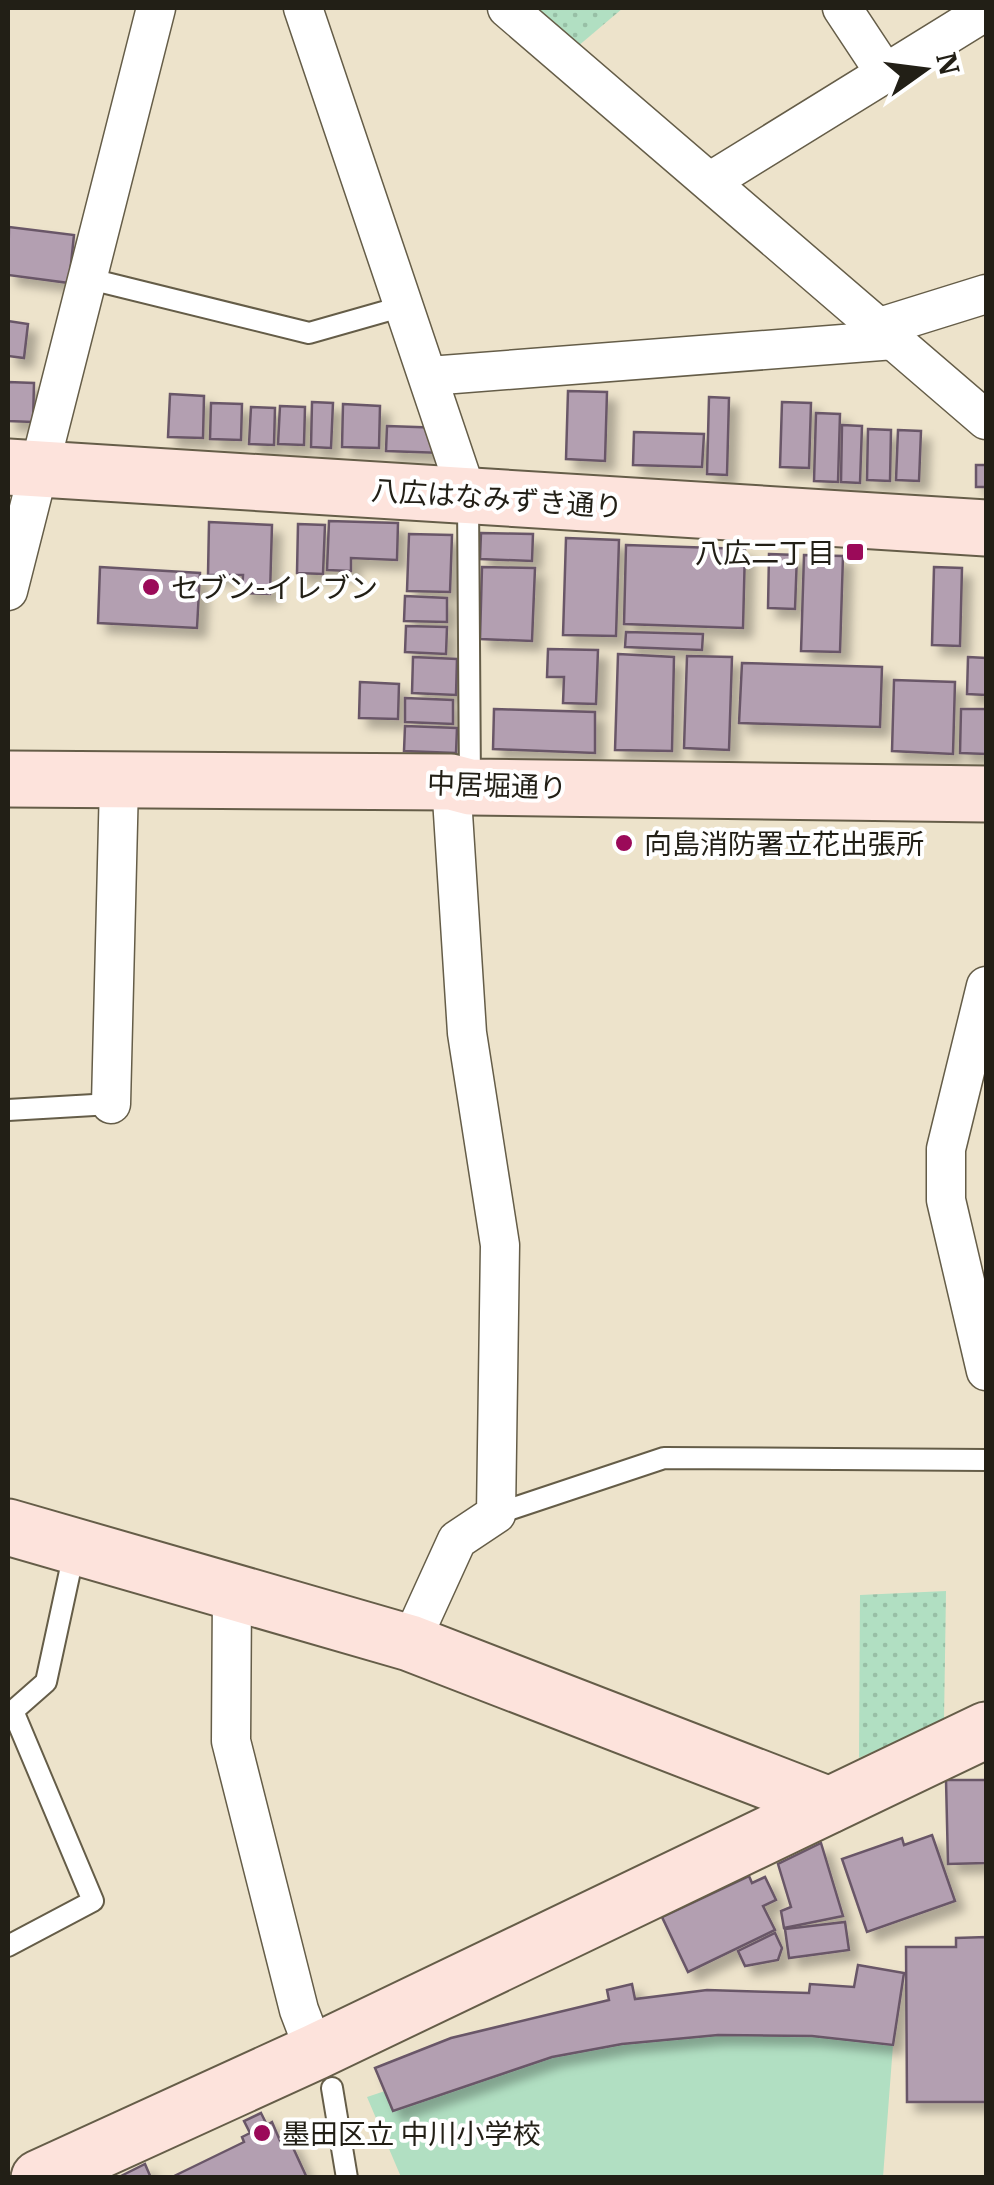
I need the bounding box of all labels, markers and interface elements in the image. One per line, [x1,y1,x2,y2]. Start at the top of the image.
north arrow [874,20,974,120]
text: N [928,49,969,79]
street label: 八広はなみずき通り [370,471,624,525]
place label: 八広二丁目 [695,534,835,571]
marker: 八広二丁目 [844,541,866,563]
place label: セブン-イレブン [171,569,378,606]
marker: セブン-イレブン [140,576,162,598]
street label: 中居堀通り [426,764,568,806]
place label: 向島消防署立花出張所 [644,825,924,862]
marker: 向島消防署立花出張所 [613,832,635,854]
place label: 墨田区立 中川小学校 [282,2115,541,2152]
marker: 墨田区立 中川小学校 [251,2122,273,2144]

